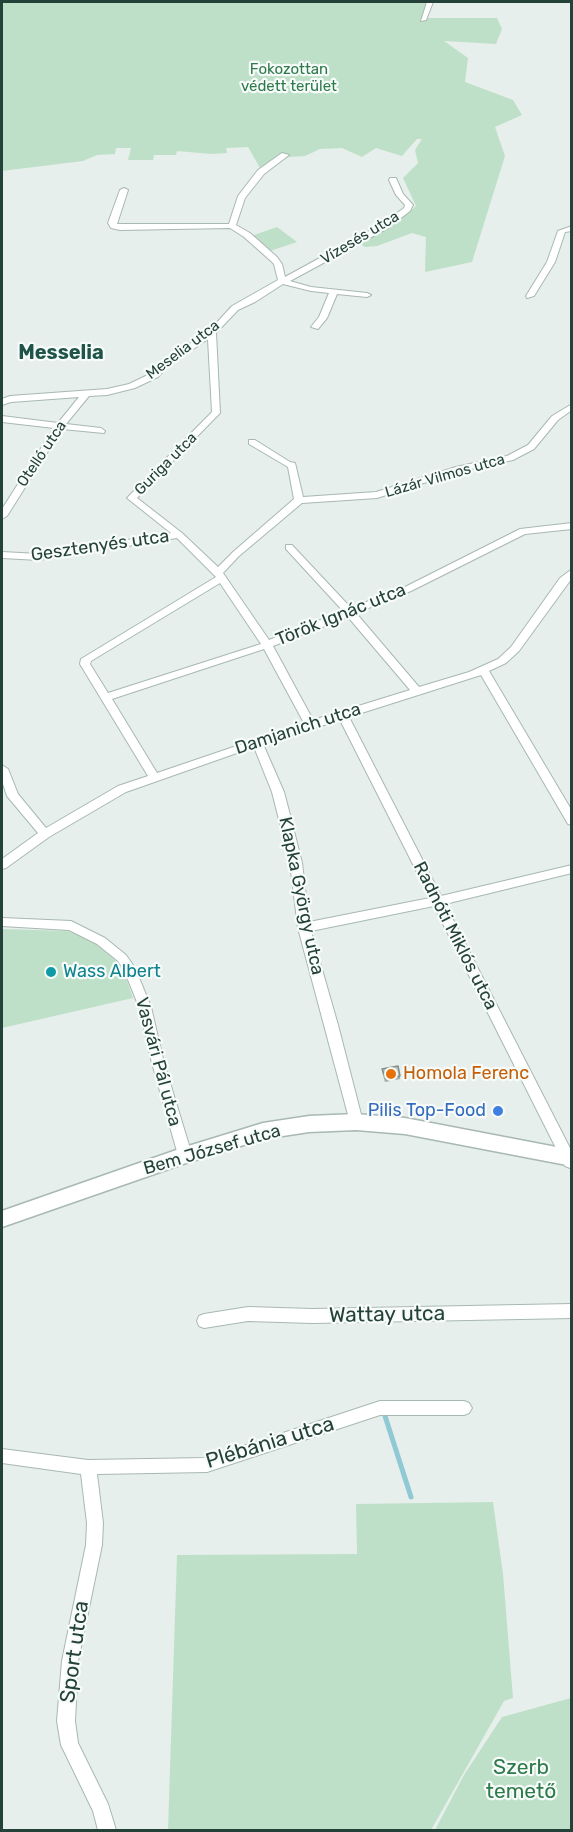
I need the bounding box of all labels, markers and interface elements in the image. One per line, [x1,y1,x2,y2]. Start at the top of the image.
park label: Fokozottan védett terület [241,61,337,96]
street label: Vízesés utca [318,208,402,268]
street label: Meselia utca [143,317,223,383]
district label: Messelia [18,341,104,365]
street label: Otelló utca [13,418,71,490]
street label: Guriga utca [131,429,201,499]
street label: Lázár Vilmos utca [383,450,507,502]
street label: Gesztenyés utca [29,526,171,566]
street label: Török Ignác utca [273,579,409,651]
street label: Damjanich utca [232,698,364,760]
street label: Klapka György utca [274,815,328,977]
street label: Radnóti Miklós utca [408,858,502,1014]
place label: Wass Albert [63,961,161,983]
marker: Wass Albert [44,965,58,979]
street label: Vasvári Pál utca [130,995,186,1129]
place label: Homola Ferenc [403,1063,529,1085]
marker: Homola Ferenc [384,1067,398,1081]
place label: Pilis Top-Food [368,1100,486,1122]
marker: Pilis Top-Food [491,1104,505,1118]
street label: Bem József utca [141,1120,283,1180]
street label: Wattay utca [329,1301,445,1329]
street label: Plébánia utca [203,1412,337,1474]
street label: Sport utca [55,1599,95,1705]
park label: Szerb temető [486,1755,556,1805]

